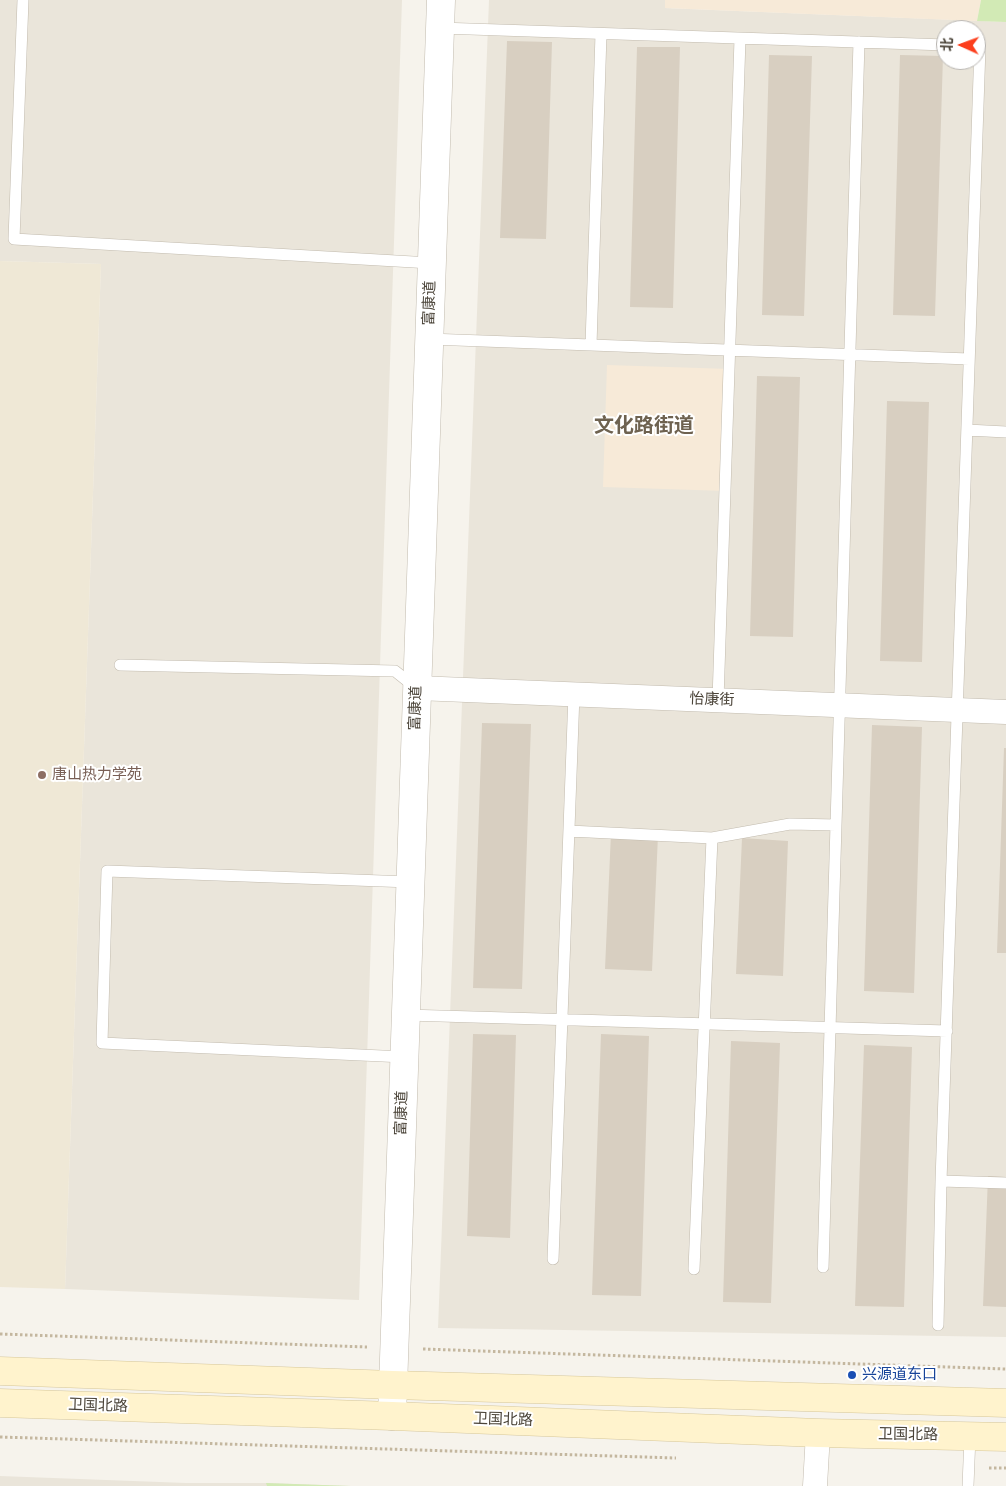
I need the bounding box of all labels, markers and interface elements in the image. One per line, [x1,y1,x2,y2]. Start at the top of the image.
north arrow [936,20,986,70]
text: 北 [938,37,956,52]
street label: 富康道 [420,280,440,326]
district label: 文化路街道 [594,415,694,439]
street label: 富康道 [406,685,426,731]
street label: 怡康街 [689,690,735,710]
place label: 唐山热力学苑 [52,766,142,784]
marker: 唐山热力学苑 [36,769,48,781]
street label: 富康道 [392,1090,412,1136]
place label: 兴源道东口 [862,1366,937,1384]
marker: 兴源道东口 [846,1369,858,1381]
street label: 卫国北路 [68,1396,128,1416]
street label: 卫国北路 [473,1410,533,1430]
street label: 卫国北路 [878,1425,938,1445]

